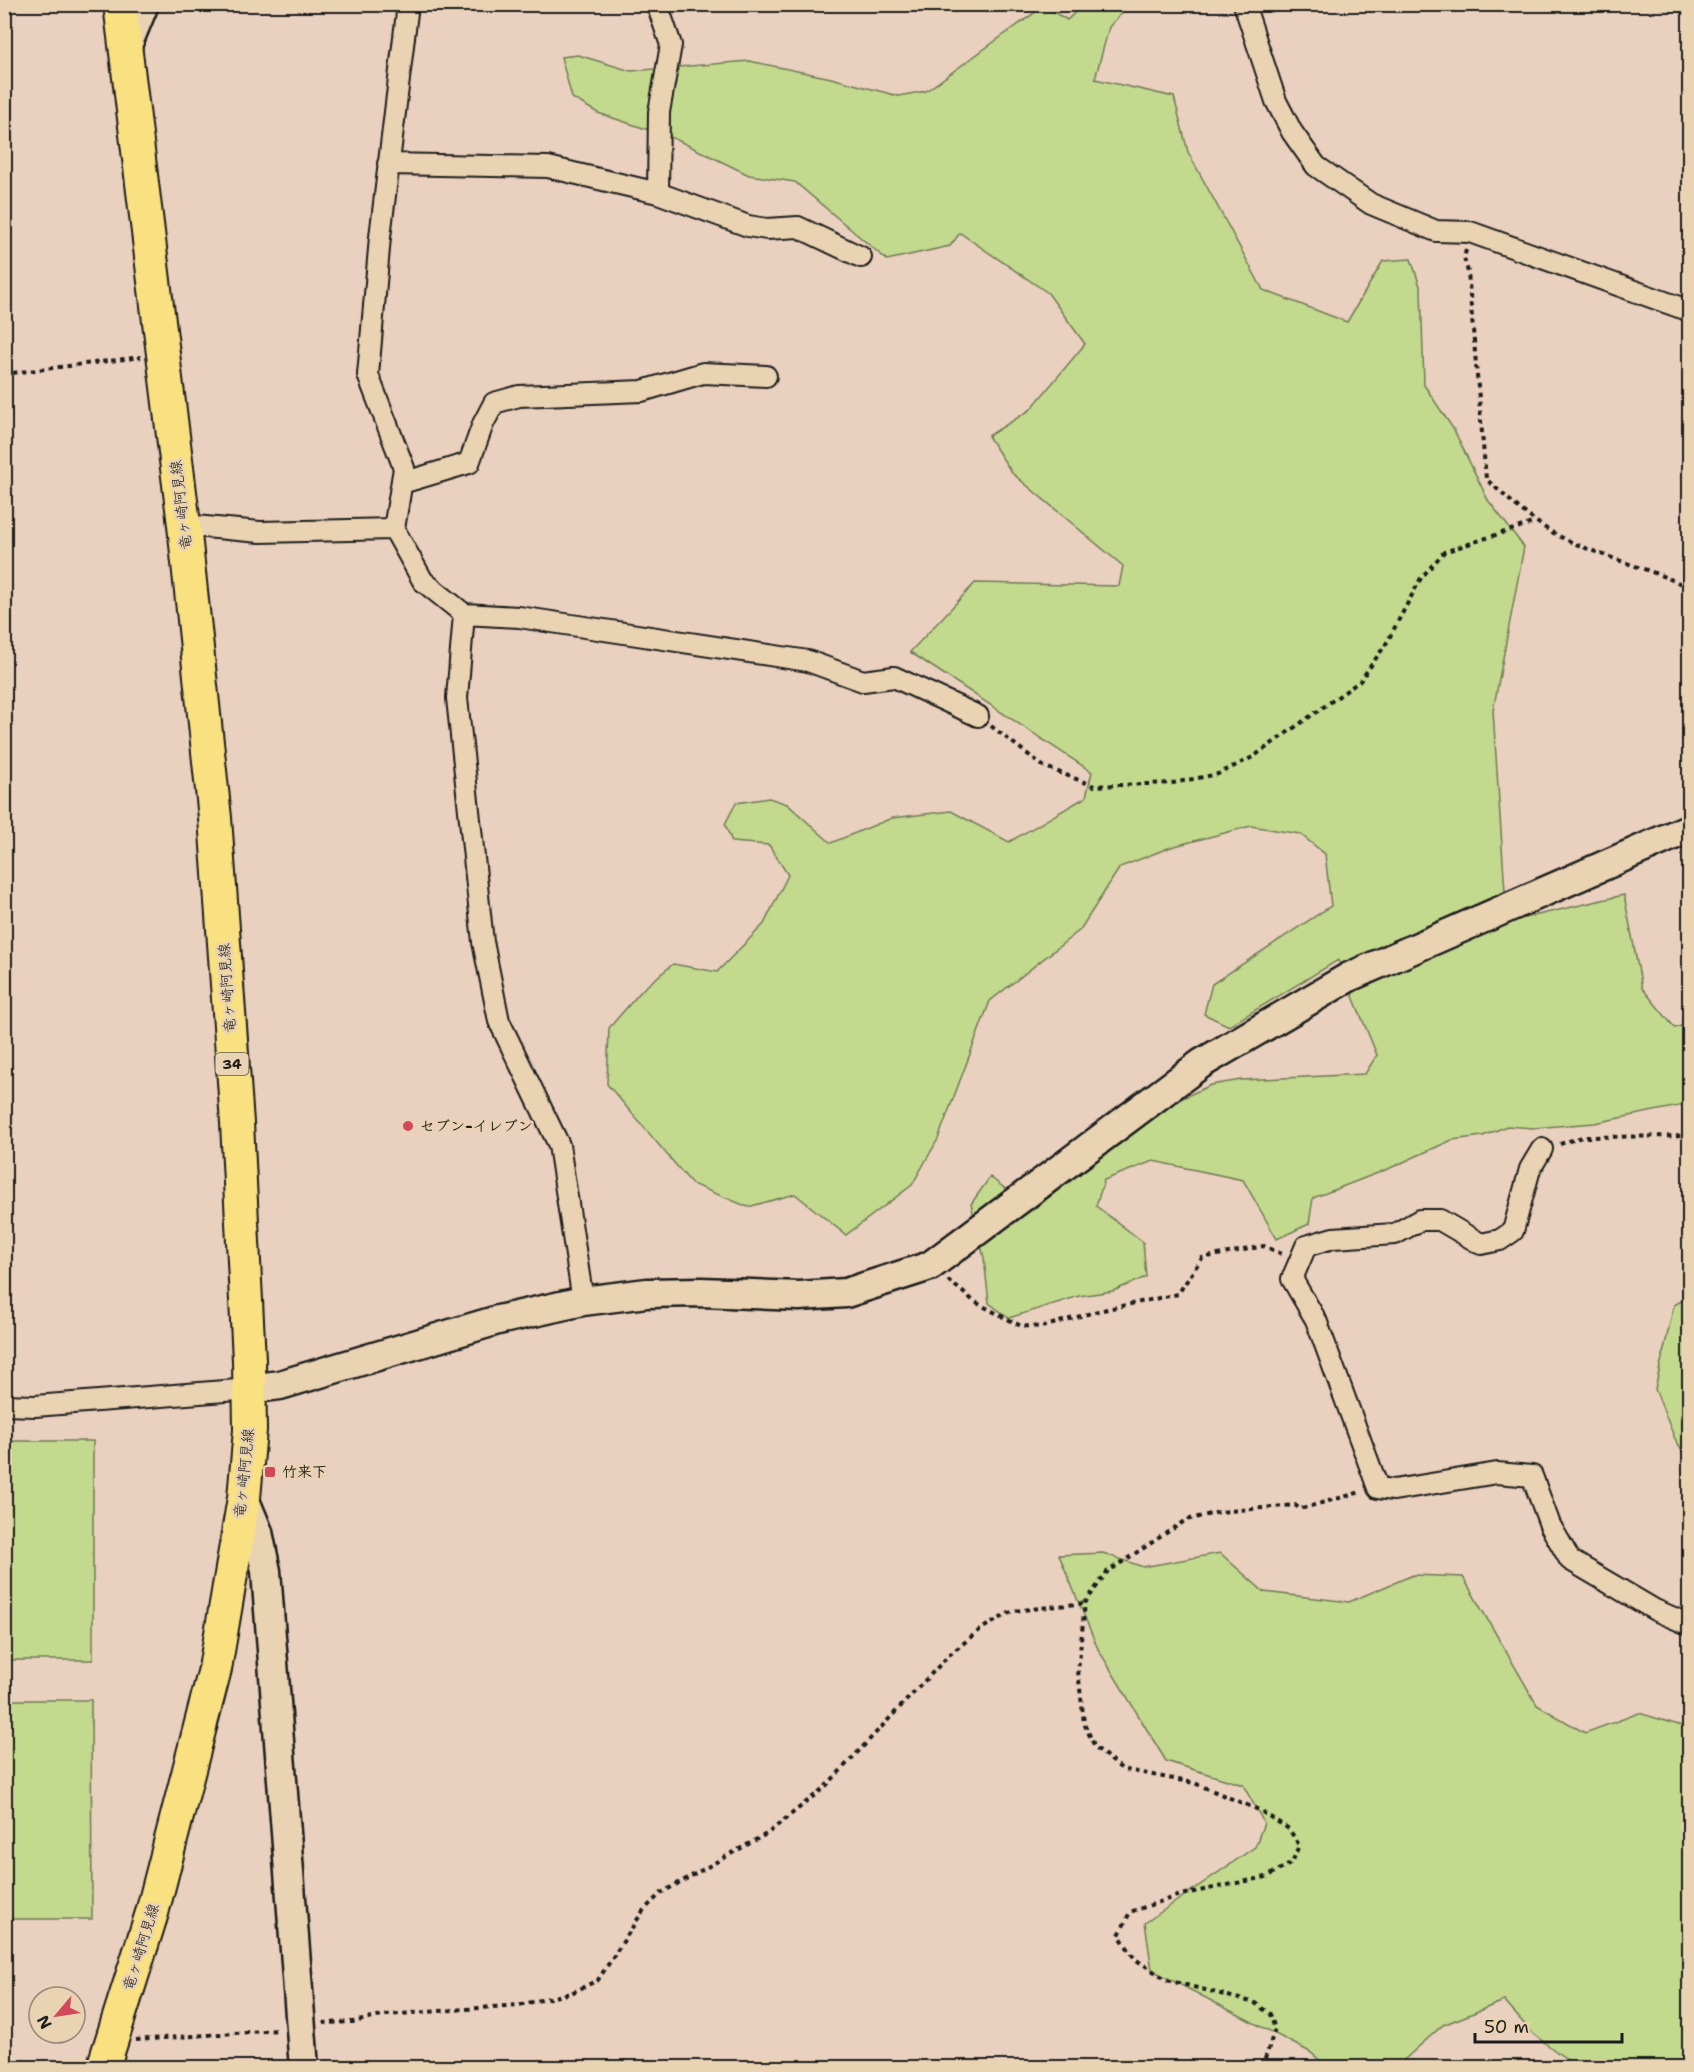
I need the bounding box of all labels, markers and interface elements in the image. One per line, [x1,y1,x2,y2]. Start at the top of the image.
street label: 竜ヶ崎阿見線 [166,459,196,551]
street label: 竜ヶ崎阿見線 [214,942,240,1034]
road number: 34 [216,1053,248,1075]
place label: セブン-イレブン [420,1116,533,1136]
marker: セブン-イレブン [401,1119,415,1133]
street label: 竜ヶ崎阿見線 [229,1427,259,1519]
place label: 竹来下 [282,1462,327,1482]
marker: 竹来下 [263,1465,277,1479]
street label: 竜ヶ崎阿見線 [118,1901,164,1993]
north arrow [27,1985,87,2045]
scale bar [1475,2006,1622,2044]
text: N [32,2011,57,2033]
text: 50 m [1484,2015,1529,2039]

